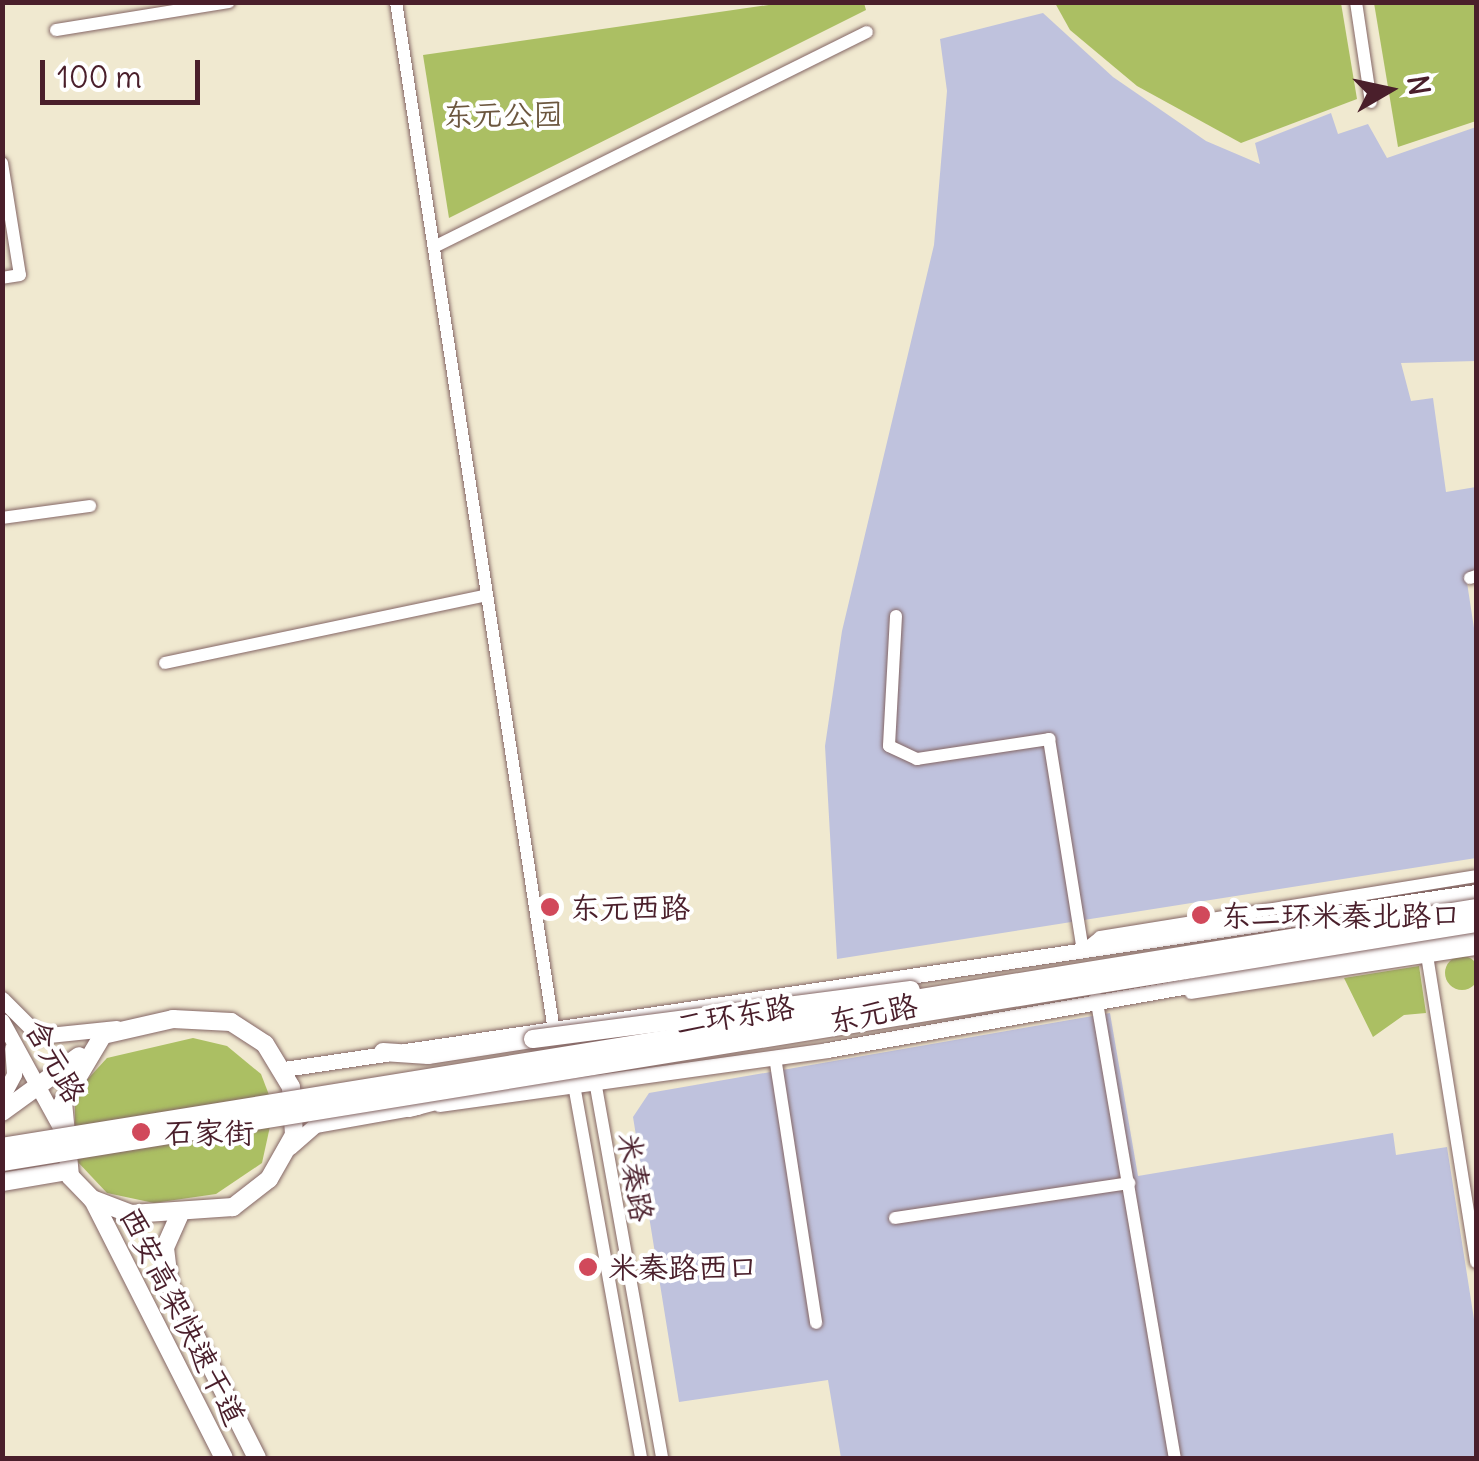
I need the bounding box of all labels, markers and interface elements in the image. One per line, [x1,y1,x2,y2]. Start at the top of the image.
scale bar [45,40,205,102]
north arrow [1339,40,1439,140]
text: 100 m [57,58,142,96]
text: N [1399,73,1438,98]
park label: 东元公园 [443,96,563,132]
place label: 东元西路 [570,889,690,925]
marker: 东元西路 [539,896,561,918]
place label: 东二环米秦北路口 [1221,897,1461,933]
marker: 东二环米秦北路口 [1190,904,1212,926]
street label: 东元路 [825,987,921,1039]
street label: 二环东路 [673,988,797,1042]
street label: 含元路 [18,1013,94,1109]
place label: 石家街 [164,1114,254,1150]
marker: 石家街 [128,1119,154,1145]
street label: 米秦路 [611,1130,661,1224]
street label: 西安高架快速干道 [112,1201,254,1431]
place label: 米秦路西口 [608,1249,758,1285]
marker: 米秦路西口 [577,1256,599,1278]

